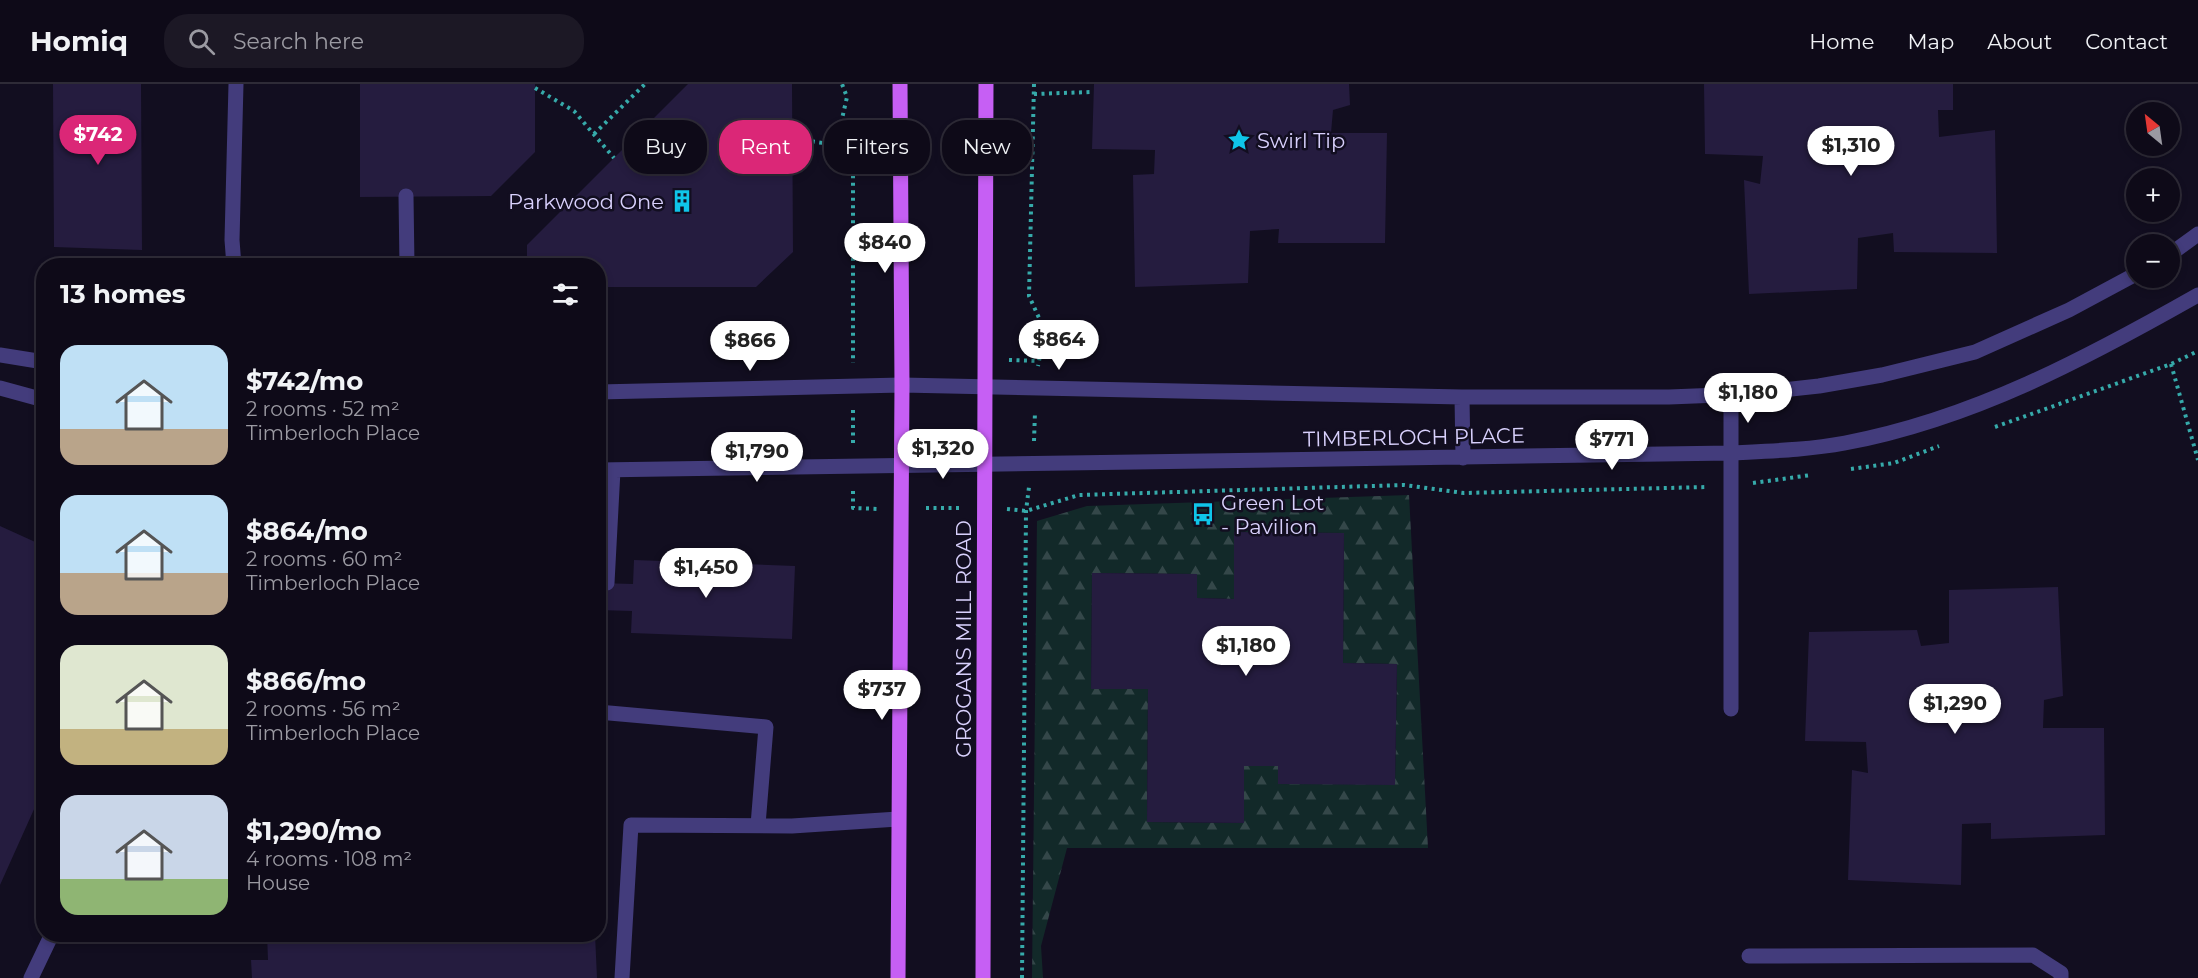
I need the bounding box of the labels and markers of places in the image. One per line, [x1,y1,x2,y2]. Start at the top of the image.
pin: $742 [62,115,134,166]
pin: $1,310 [1802,126,1900,177]
place icon: Swirl Tip [1226,127,1252,153]
place label: Swirl Tip [1257,128,1345,153]
building icon: Parkwood One [669,188,695,214]
place label: Parkwood One [508,189,664,214]
pin: $840 [849,223,921,274]
pin: $864 [1023,320,1095,371]
pin: $866 [714,321,786,372]
pin: $1,180 [1699,373,1797,424]
pin: $771 [1576,420,1648,471]
pin: $1,320 [894,429,992,480]
pin: $1,790 [708,432,806,483]
place label: Green Lot - Pavilion [1221,490,1324,539]
bus stop icon: Green Lot - Pavilion [1190,501,1216,527]
pin: $1,450 [657,548,755,599]
pin: $1,180 [1197,626,1295,677]
pin: $737 [846,670,918,721]
pin: $1,290 [1906,684,2004,735]

